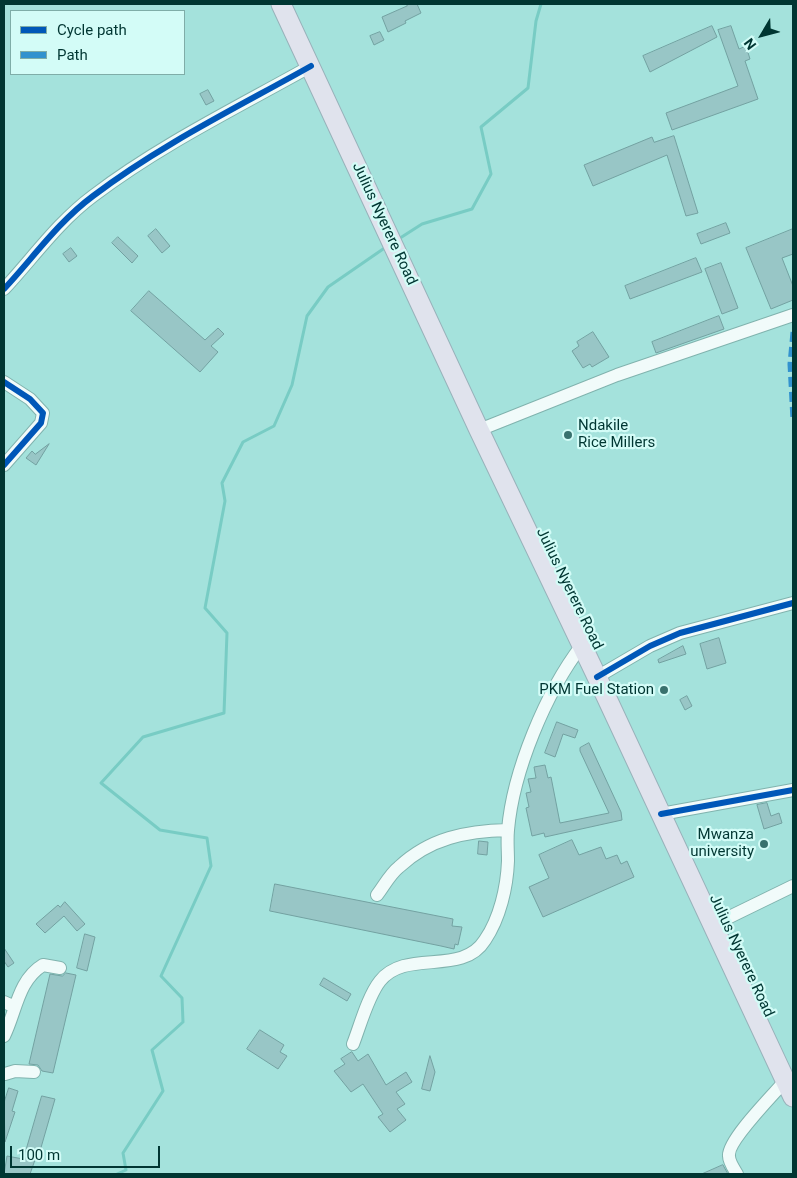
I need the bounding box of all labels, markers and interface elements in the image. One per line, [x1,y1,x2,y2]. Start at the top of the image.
legend [10,10,185,75]
north arrow [737,10,787,60]
text: Cycle path [57,21,127,39]
text: N [741,35,759,53]
text: Path [57,46,88,64]
street label: Julius Nyerere Road [348,160,420,288]
place label: Ndakile Rice Millers [578,417,655,452]
marker: Ndakile Rice Millers [562,429,574,441]
street label: Julius Nyerere Road [532,525,606,653]
place label: PKM Fuel Station [539,681,654,699]
marker: PKM Fuel Station [658,684,670,696]
place label: Mwanza university [690,826,754,861]
marker: Mwanza university [758,838,770,850]
street label: Julius Nyerere Road [705,892,777,1020]
scale bar [12,1136,162,1168]
text: 100 m [18,1146,60,1164]

